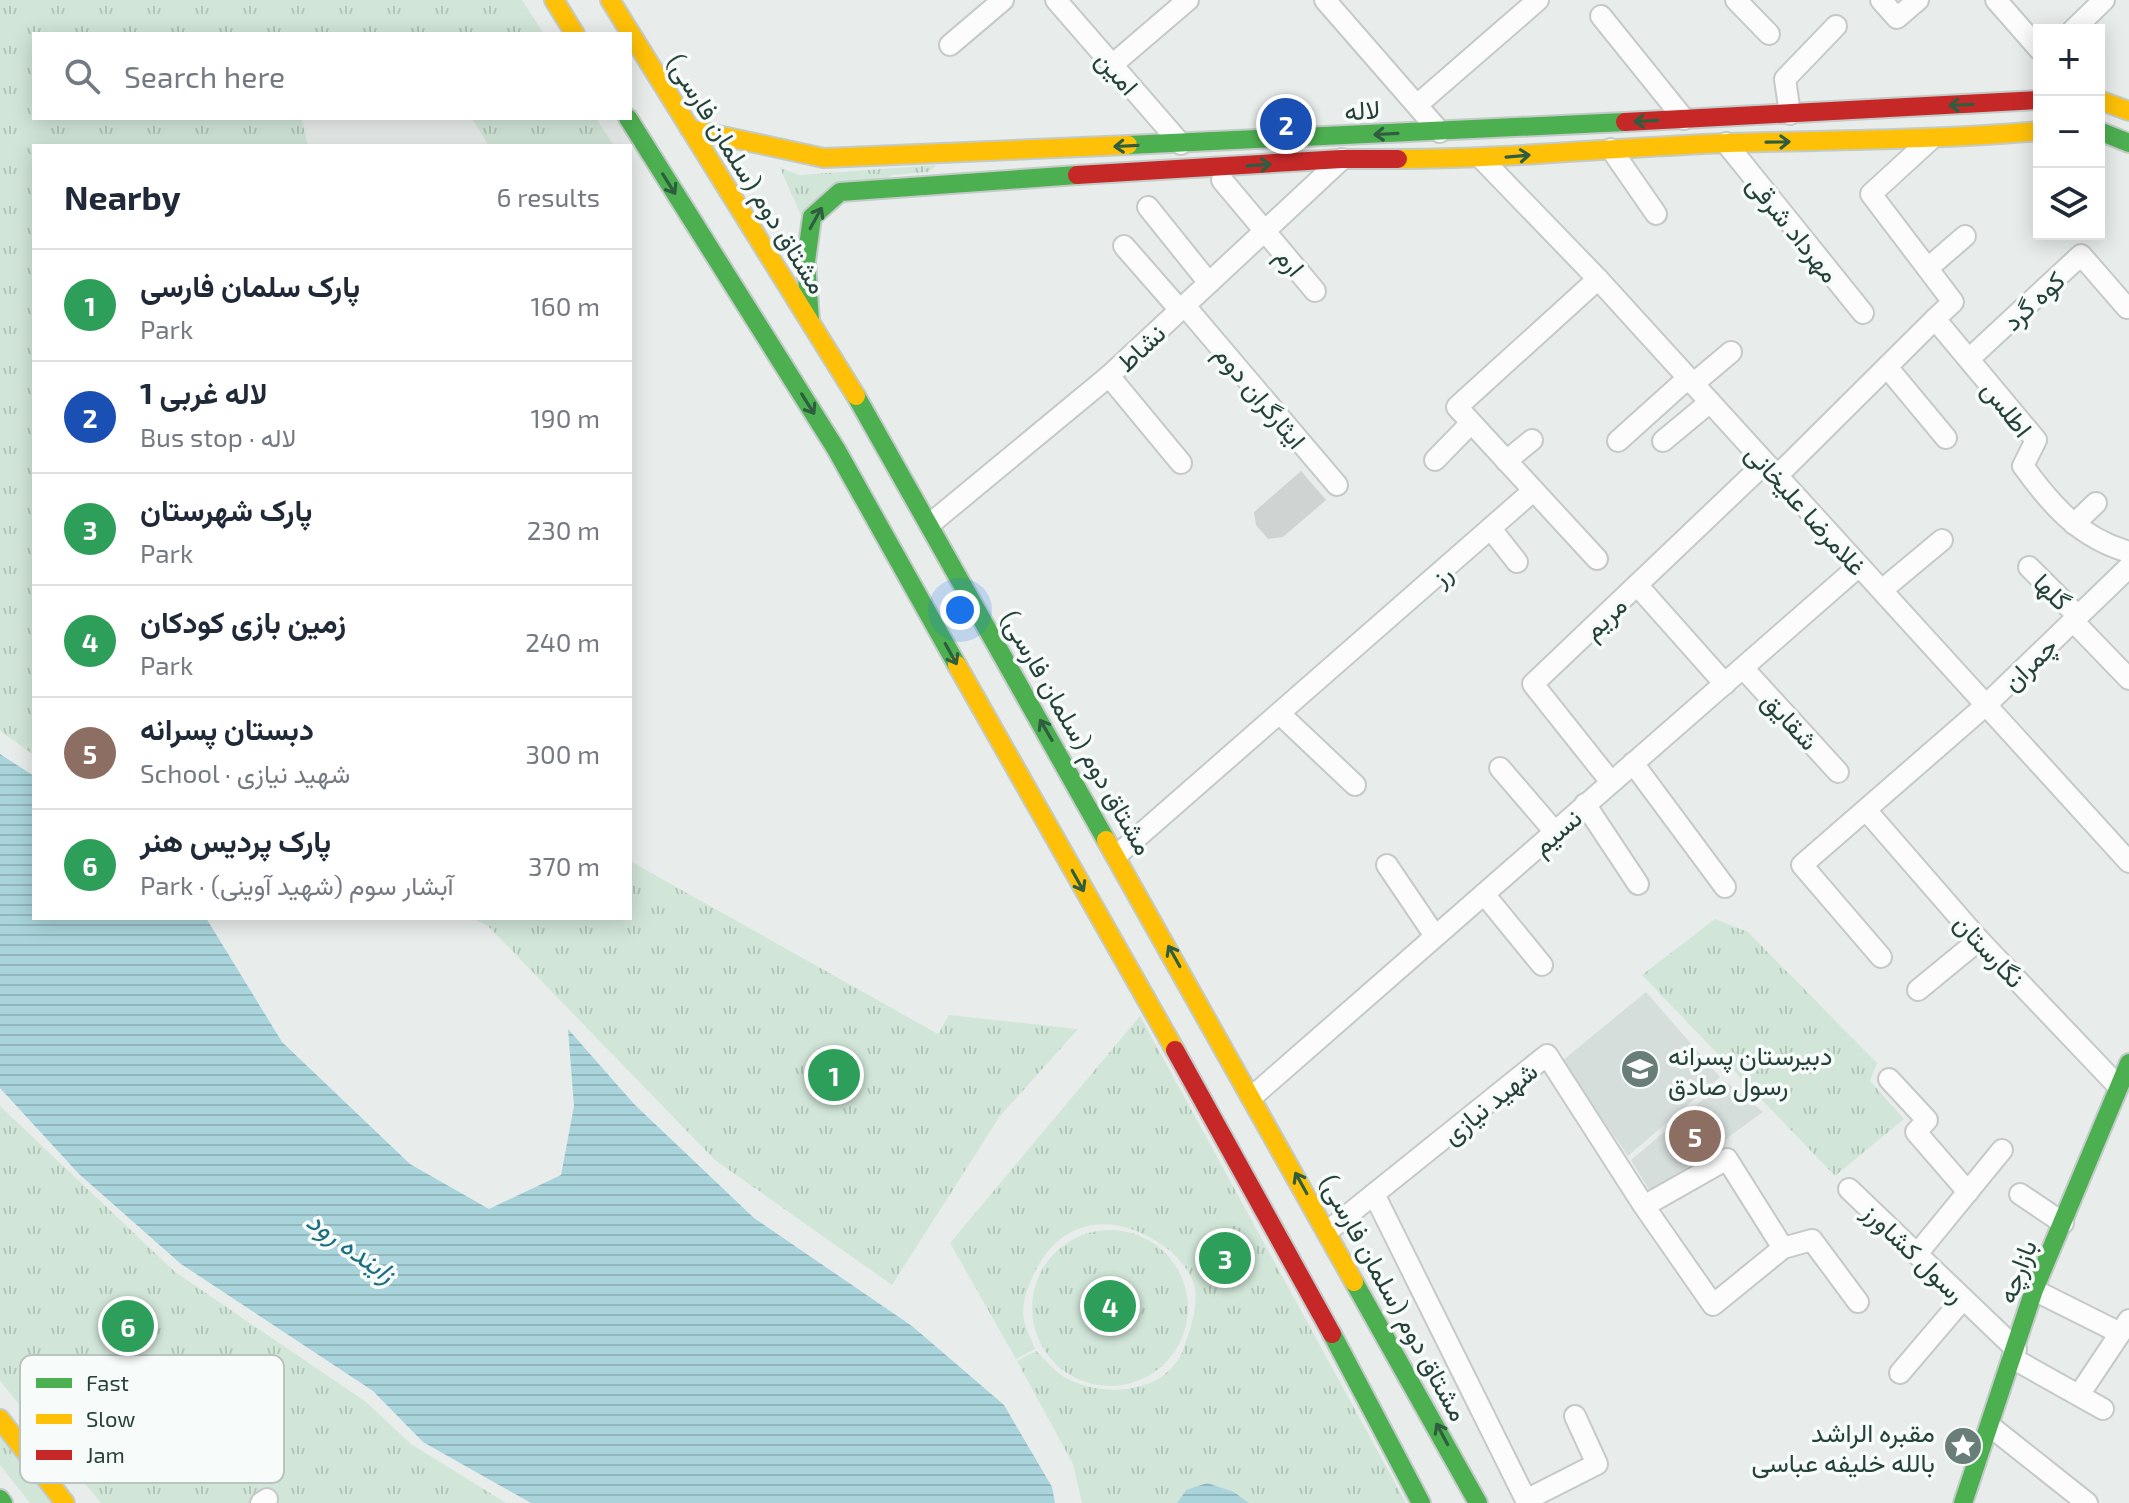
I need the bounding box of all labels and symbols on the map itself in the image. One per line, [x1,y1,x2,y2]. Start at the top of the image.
street label: امین [1089,43,1146,102]
street label: مشتاق دوم (سلمان فارسی) [659,47,835,300]
street label: لاله [1343,93,1381,125]
pin: 2 [1260,94,1312,154]
one-way arrow [1948,97,1975,112]
one-way arrow [1633,114,1660,129]
one-way arrow [1373,127,1400,142]
one-way arrow [1764,134,1791,150]
one-way arrow [1113,139,1140,154]
one-way arrow [1504,149,1531,164]
one-way arrow [1245,157,1272,172]
street label: مهرداد شرقی [1740,168,1847,289]
one-way arrow [662,172,678,195]
one-way arrow [808,206,824,230]
street label: ارم [1268,240,1312,284]
street label: کوه گرد [1996,264,2072,338]
street label: نشاط [1109,317,1171,377]
street label: ایثارگران دوم [1206,338,1313,456]
street label: اطلس [1975,373,2040,444]
one-way arrow [800,392,816,415]
street label: غلامرضا علیخانی [1739,437,1874,582]
street label: رز [1423,557,1459,593]
street label: گلها [2027,566,2078,617]
street label: مریم [1576,589,1634,647]
your location [940,590,980,630]
street label: مشتاق دوم (سلمان فارسی) [993,604,1161,861]
street label: چمران [1995,630,2066,699]
one-way arrow [943,642,959,665]
street label: شقایق [1755,684,1826,757]
one-way arrow [1038,718,1053,742]
street label: نسیم [1525,801,1589,863]
one-way arrow [1070,869,1086,892]
street label: نگارستان [1947,907,2032,995]
one-way arrow [1166,945,1182,968]
place label: دبیرستان پسرانه رسول صادق [1668,1039,1832,1102]
pin: 1 [808,1045,860,1105]
school or university icon: دبیرستان پسرانه رسول صادق [1619,1048,1661,1090]
street label: شهید نیازی [1435,1054,1544,1151]
pin: 5 [1669,1106,1721,1166]
street label: مشتاق دوم (سلمان فارسی) [1312,1168,1476,1427]
one-way arrow [1293,1172,1309,1195]
street label: رسول کشاورز [1855,1195,1973,1310]
water label: زاینده رود [300,1202,404,1292]
pin: 3 [1199,1228,1251,1288]
street label: بازارچه [1990,1235,2046,1309]
pin: 4 [1084,1276,1136,1336]
pin: 6 [102,1296,154,1356]
legend [20,1355,284,1483]
text: Fast [86,1369,129,1395]
text: Slow [86,1405,135,1431]
place label: مقبره الراشد بالله خلیفه عباسی [1751,1416,1935,1479]
one-way arrow [1434,1423,1450,1446]
place icon: مقبره الراشد بالله خلیفه عباسی [1942,1425,1984,1467]
text: Jam [86,1441,125,1467]

